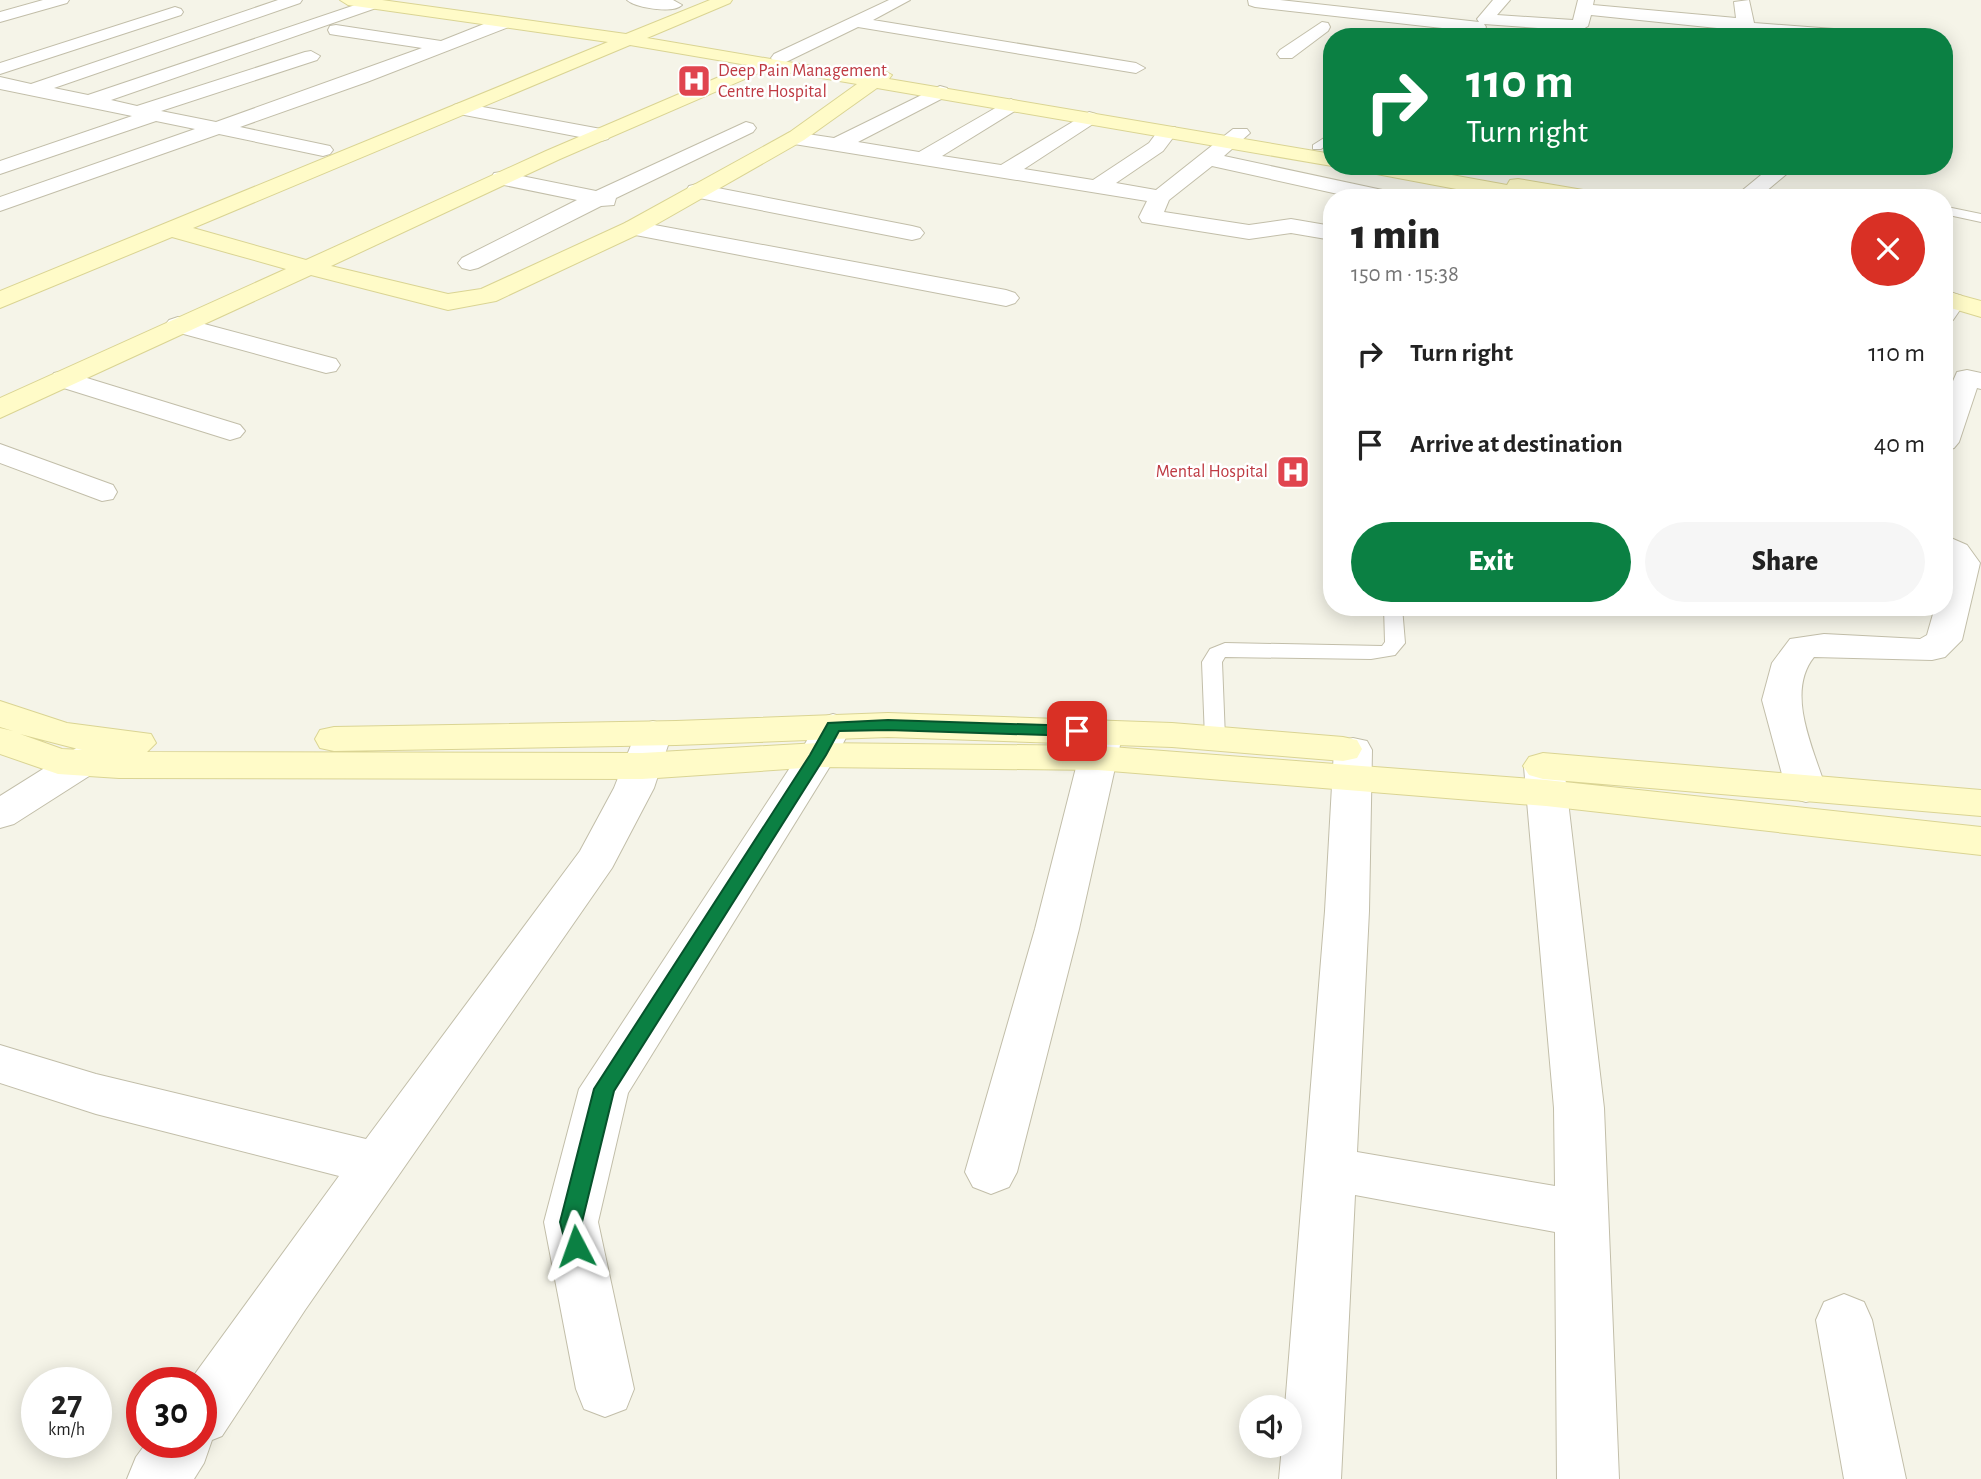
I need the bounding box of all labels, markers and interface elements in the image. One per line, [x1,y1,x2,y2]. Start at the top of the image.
icon: right [1351,56,1442,147]
text: 110 m [1466,58,1574,107]
hospital icon: Deep Pain Management Centre Hospital [675,62,713,100]
place label: Deep Pain Management Centre Hospital [718,62,887,101]
text: Turn right [1466,116,1588,148]
button: close [1851,212,1925,286]
text: 1 min [1351,214,1440,256]
text: 150 m · 15:38 [1351,263,1459,286]
icon: right [1351,335,1389,373]
text: Turn right [1410,340,1513,366]
text: 110 m [1868,340,1925,366]
icon: arrive [1351,426,1389,464]
text: Arrive at destination [1410,431,1623,457]
text: 40 m [1874,431,1925,457]
hospital icon: Mental Hospital [1274,453,1312,491]
place label: Mental Hospital [1156,463,1268,481]
button: Exit [1351,522,1631,602]
button: Share [1645,522,1925,602]
pin [1047,701,1107,761]
icon: arrive [1058,712,1096,750]
position arrow [539,1209,613,1283]
speed limit sign: 30 [126,1367,217,1458]
text: 27 [51,1386,82,1421]
map controls [1239,1395,1302,1458]
button: sound [1239,1395,1302,1458]
text: km/h [48,1421,85,1439]

